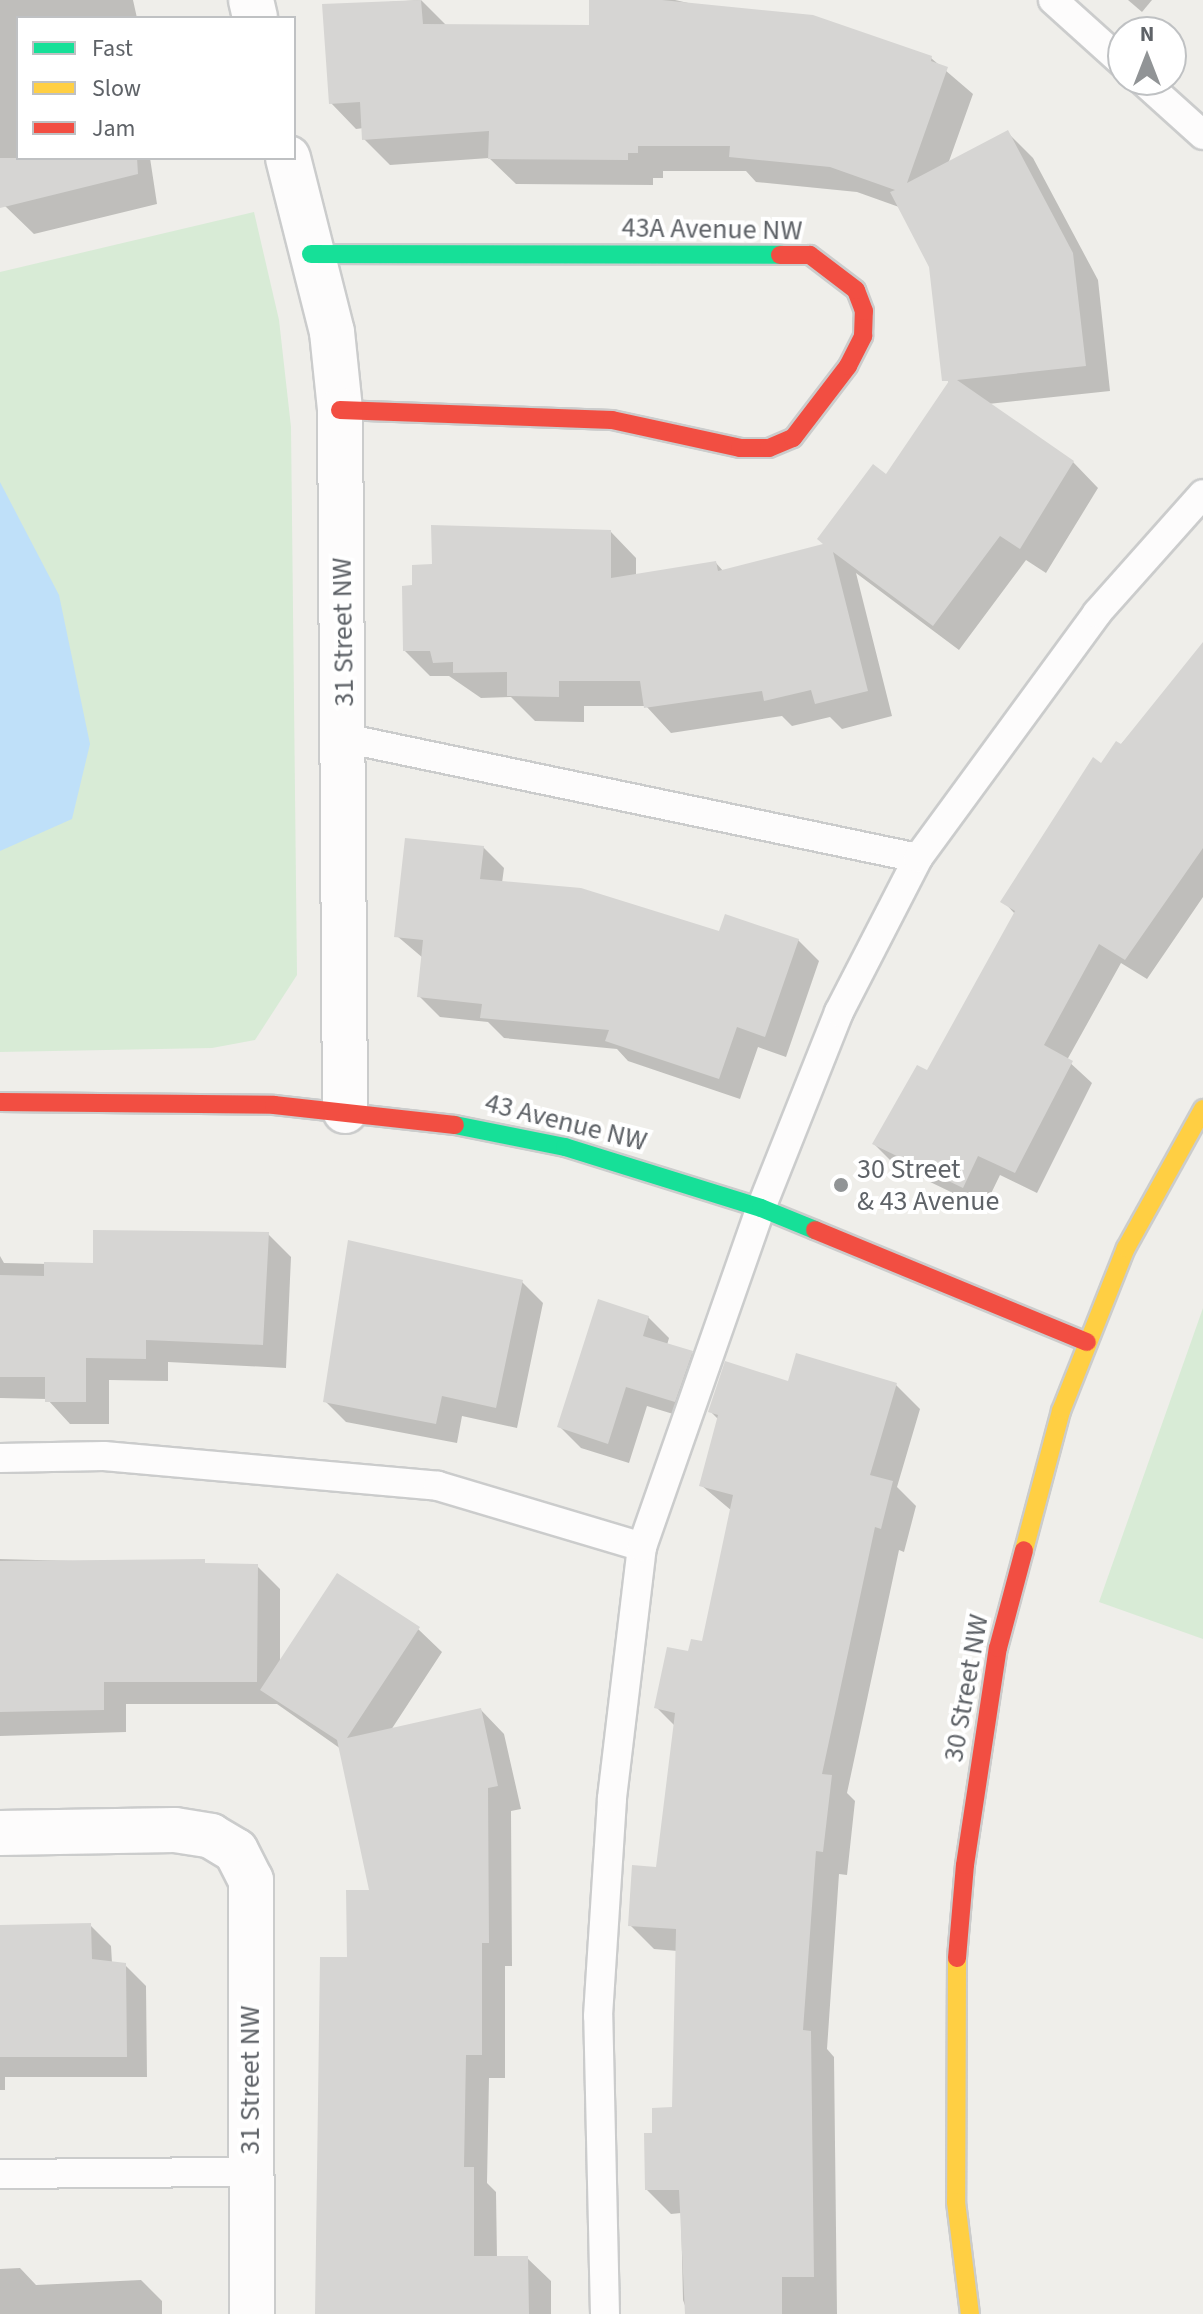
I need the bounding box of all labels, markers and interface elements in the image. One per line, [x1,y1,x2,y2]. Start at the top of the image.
legend [16,16,296,160]
north arrow [1107,16,1187,96]
text: N [1140,18,1154,50]
text: Fast [92,31,133,66]
text: Slow [92,71,141,106]
text: Jam [92,111,136,146]
street label: 43A Avenue NW [621,211,803,247]
street label: 31 Street NW [325,557,361,707]
street label: 43 Avenue NW [482,1086,650,1158]
place label: 30 Street & 43 Avenue [857,1152,999,1218]
marker: 30 Street & 43 Avenue [832,1176,850,1194]
street label: 30 Street NW [936,1612,996,1764]
street label: 31 Street NW [233,2005,267,2155]

